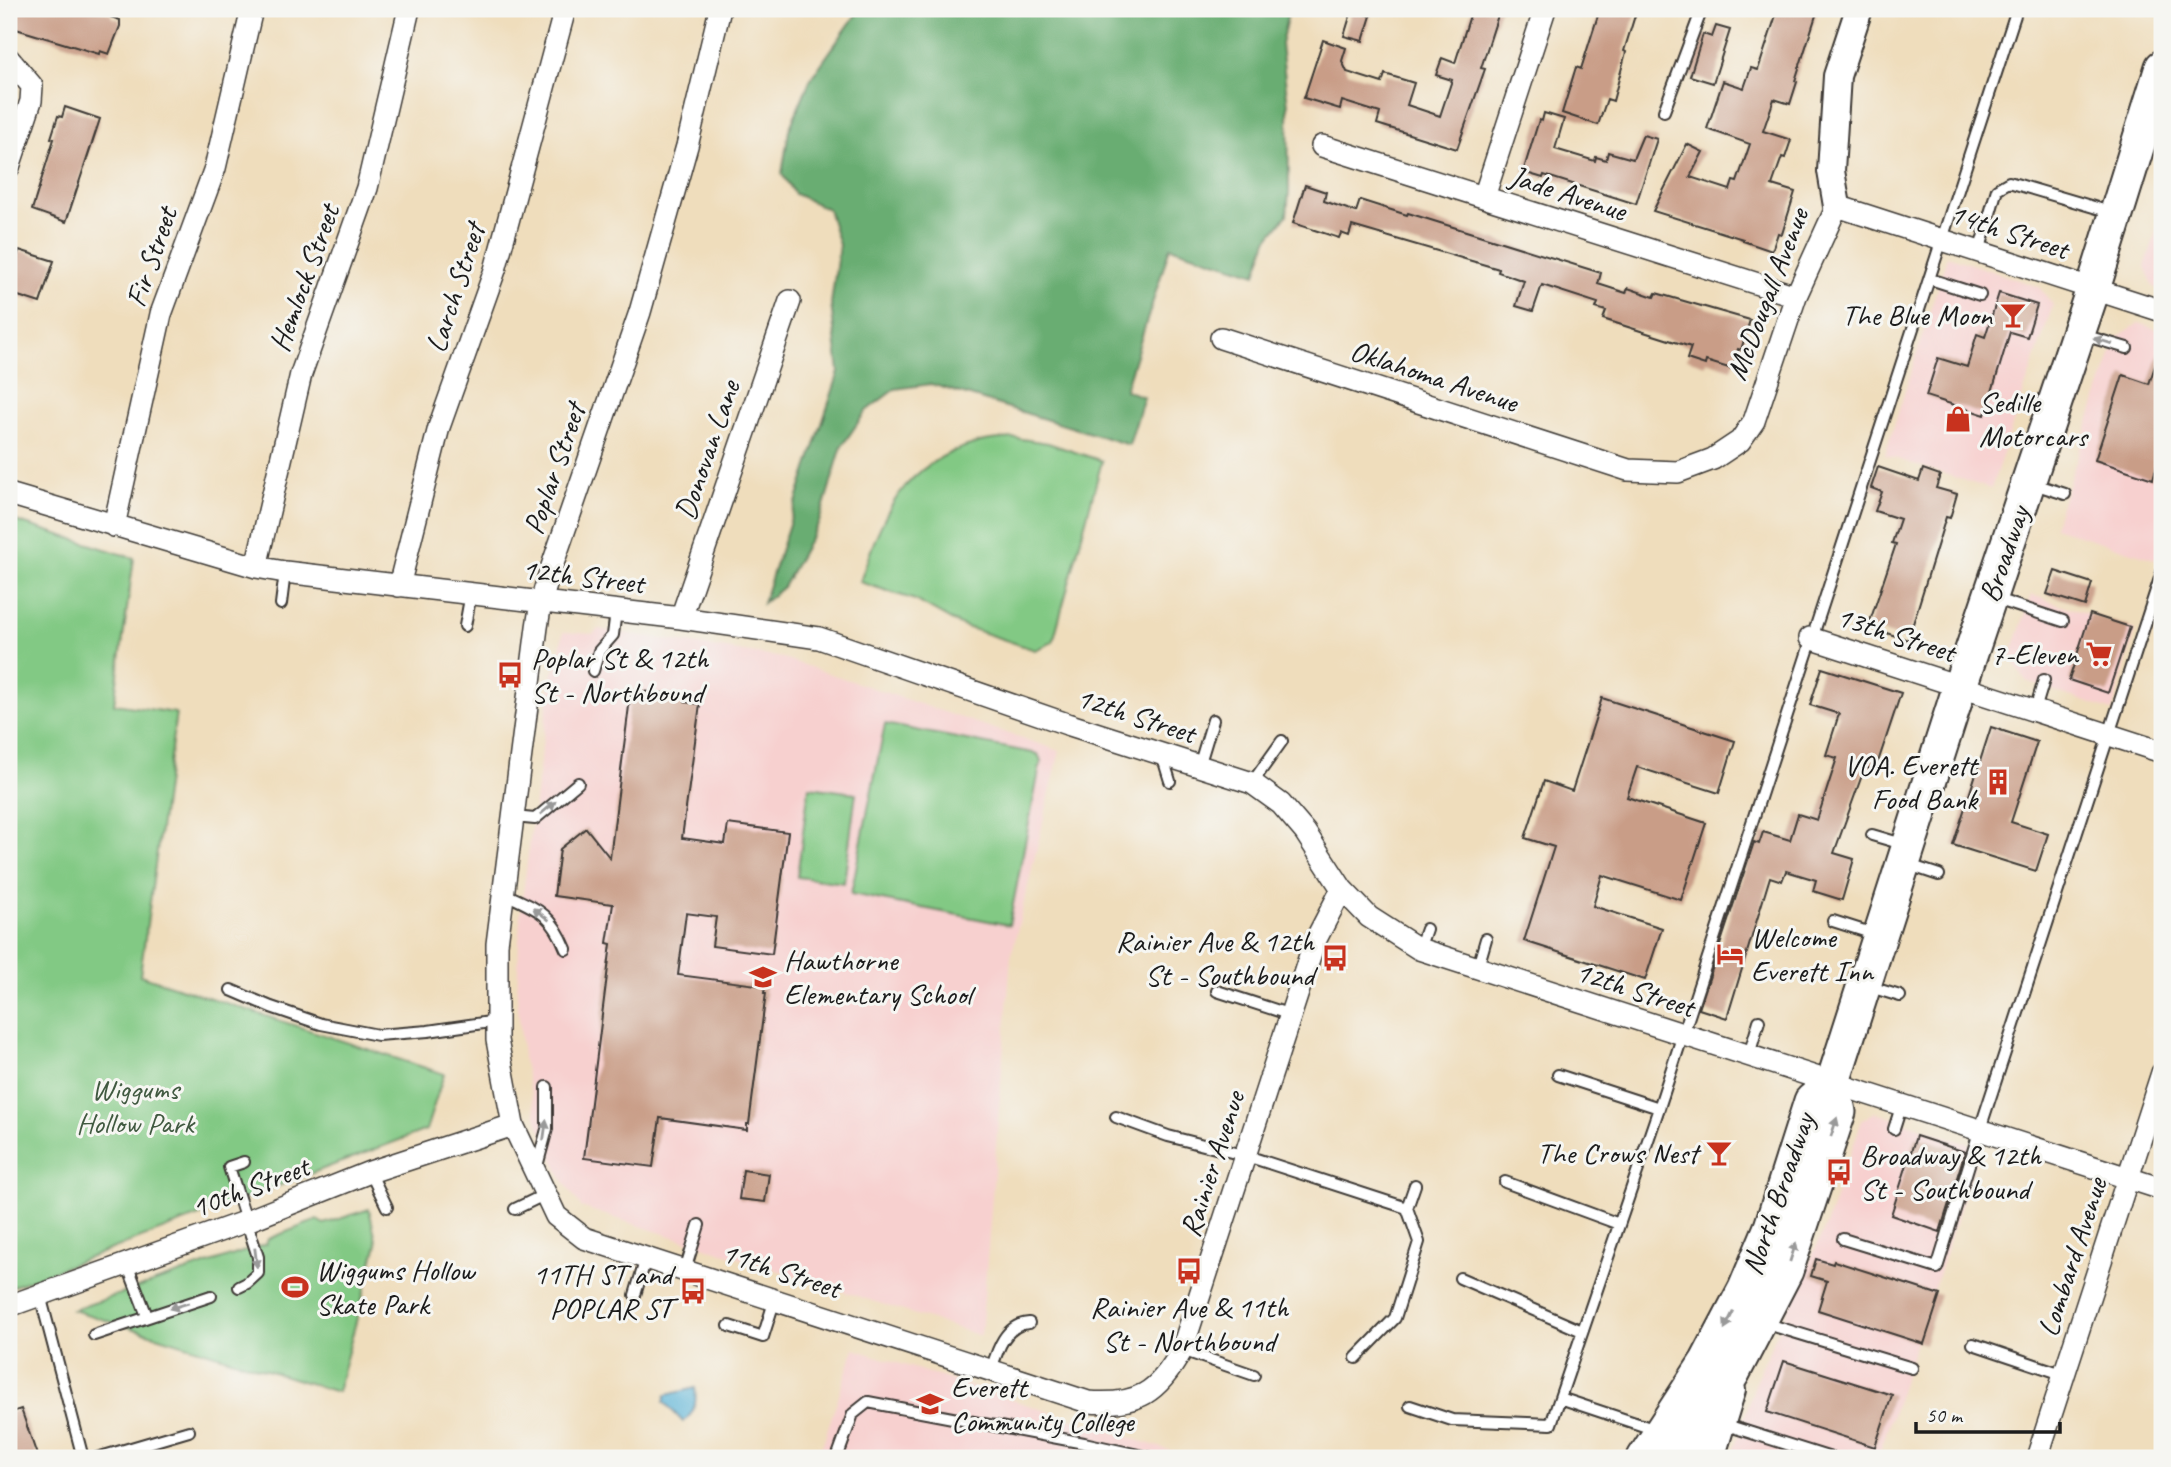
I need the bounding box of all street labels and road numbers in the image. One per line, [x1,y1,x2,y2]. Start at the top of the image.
street label: Jade Avenue [1503,156,1633,230]
street label: 14th Street [1945,194,2076,269]
street label: Hemlock Street [260,197,349,357]
street label: Fir Street [116,200,187,312]
street label: McDougall Avenue [1717,201,1818,385]
street label: Larch Street [416,215,495,357]
street label: Oklahoma Avenue [1345,331,1525,422]
street label: Donovan Lane [666,373,749,524]
street label: Poplar Street [514,395,595,539]
street label: Broadway [1970,498,2039,607]
street label: 12th Street [520,550,649,603]
street label: 13th Street [1832,597,1963,672]
street label: 12th Street [1072,678,1203,753]
street label: 12th Street [1571,952,1702,1027]
street label: Rainier Avenue [1171,1084,1254,1241]
street label: North Broadway [1733,1105,1824,1280]
street label: 10th Street [186,1146,317,1227]
street label: Lombard Avenue [2029,1171,2116,1341]
street label: 11th Street [717,1233,848,1308]

